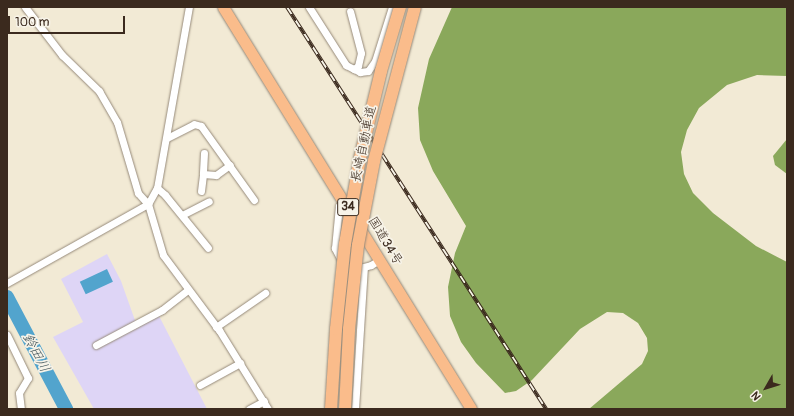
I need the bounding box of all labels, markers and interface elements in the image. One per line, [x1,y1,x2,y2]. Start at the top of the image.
scale bar [10,8,127,34]
text: 100 m [15,15,49,30]
street label: 長崎自動車道 [348,104,380,184]
road number: 34 [337,197,359,217]
street label: 国道34号 [364,214,406,268]
water label: 鈴田川 [19,331,53,375]
north arrow [746,368,786,408]
text: N [749,389,764,403]

